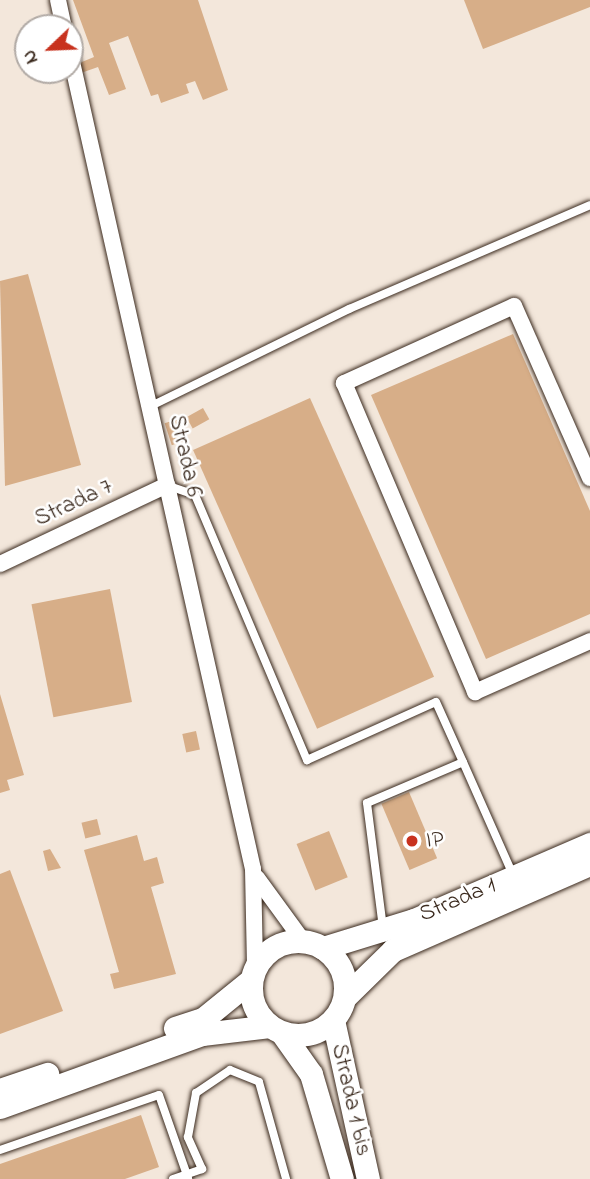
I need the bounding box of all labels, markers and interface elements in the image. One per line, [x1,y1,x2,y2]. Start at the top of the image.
north arrow [14,14,84,84]
text: N [16,45,46,68]
street label: Strada 6 [161,412,207,500]
street label: Strada 7 [31,474,117,534]
place label: IP [426,827,443,855]
marker: IP [404,833,420,849]
street label: Strada 1 [416,873,500,929]
street label: Strada 1 bis [324,1041,376,1159]

